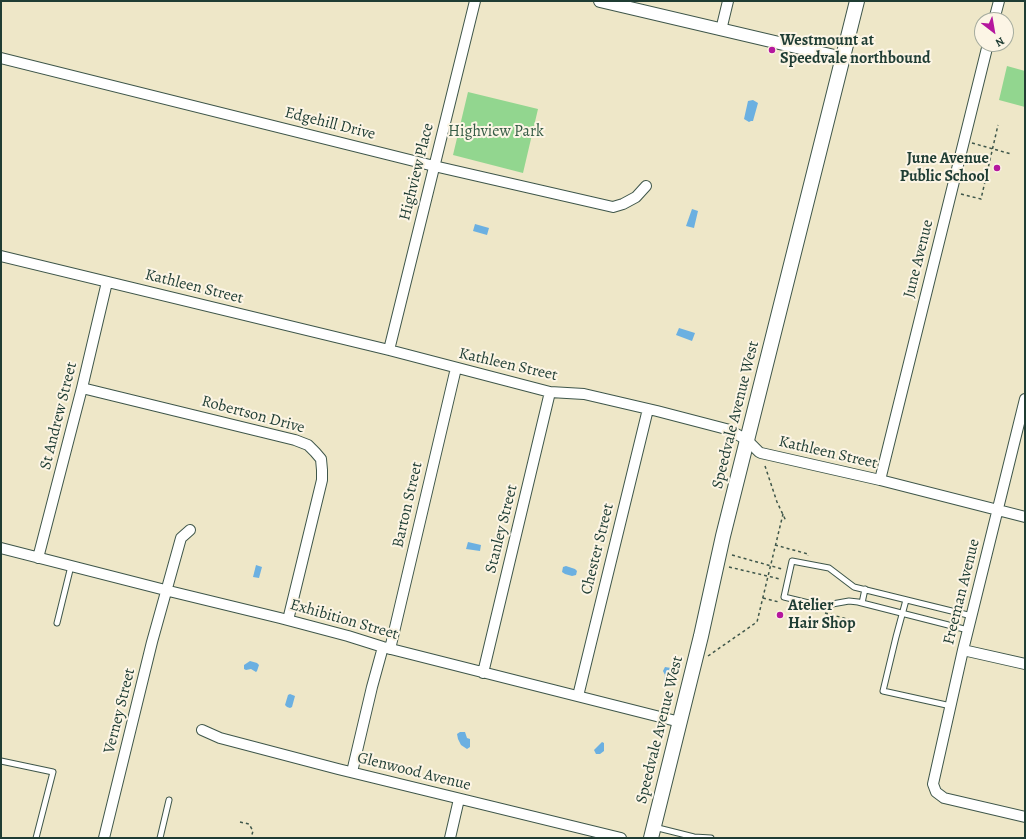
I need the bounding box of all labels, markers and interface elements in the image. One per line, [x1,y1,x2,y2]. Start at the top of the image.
north arrow [974,12,1014,52]
place label: Westmount at Speedvale northbound [780,31,931,69]
text: N [993,33,1007,50]
marker: Westmount at Speedvale northbound [767,45,777,55]
street label: Edgehill Drive [283,103,377,145]
street label: Highview Place [396,121,438,223]
park label: Highview Park [448,122,544,142]
place label: June Avenue Public School [900,149,989,187]
marker: June Avenue Public School [992,163,1002,173]
street label: June Avenue [900,218,938,300]
street label: Kathleen Street [143,266,245,308]
street label: Speedvale Avenue West [708,339,764,491]
street label: Kathleen Street [457,344,559,386]
street label: St Andrew Street [36,360,82,472]
street label: Robertson Drive [199,392,307,438]
street label: Kathleen Street [777,432,879,474]
street label: Barton Street [389,460,427,550]
street label: Stanley Street [482,483,522,575]
street label: Chester Street [577,501,619,597]
street label: Freeman Avenue [940,537,984,647]
street label: Exhibition Street [288,595,400,645]
place label: Atelier Hair Shop [788,596,856,634]
marker: Atelier Hair Shop [775,610,785,620]
street label: Speedvale Avenue West [632,654,688,806]
street label: Verney Street [100,666,140,756]
street label: Glenwood Avenue [355,749,473,795]

